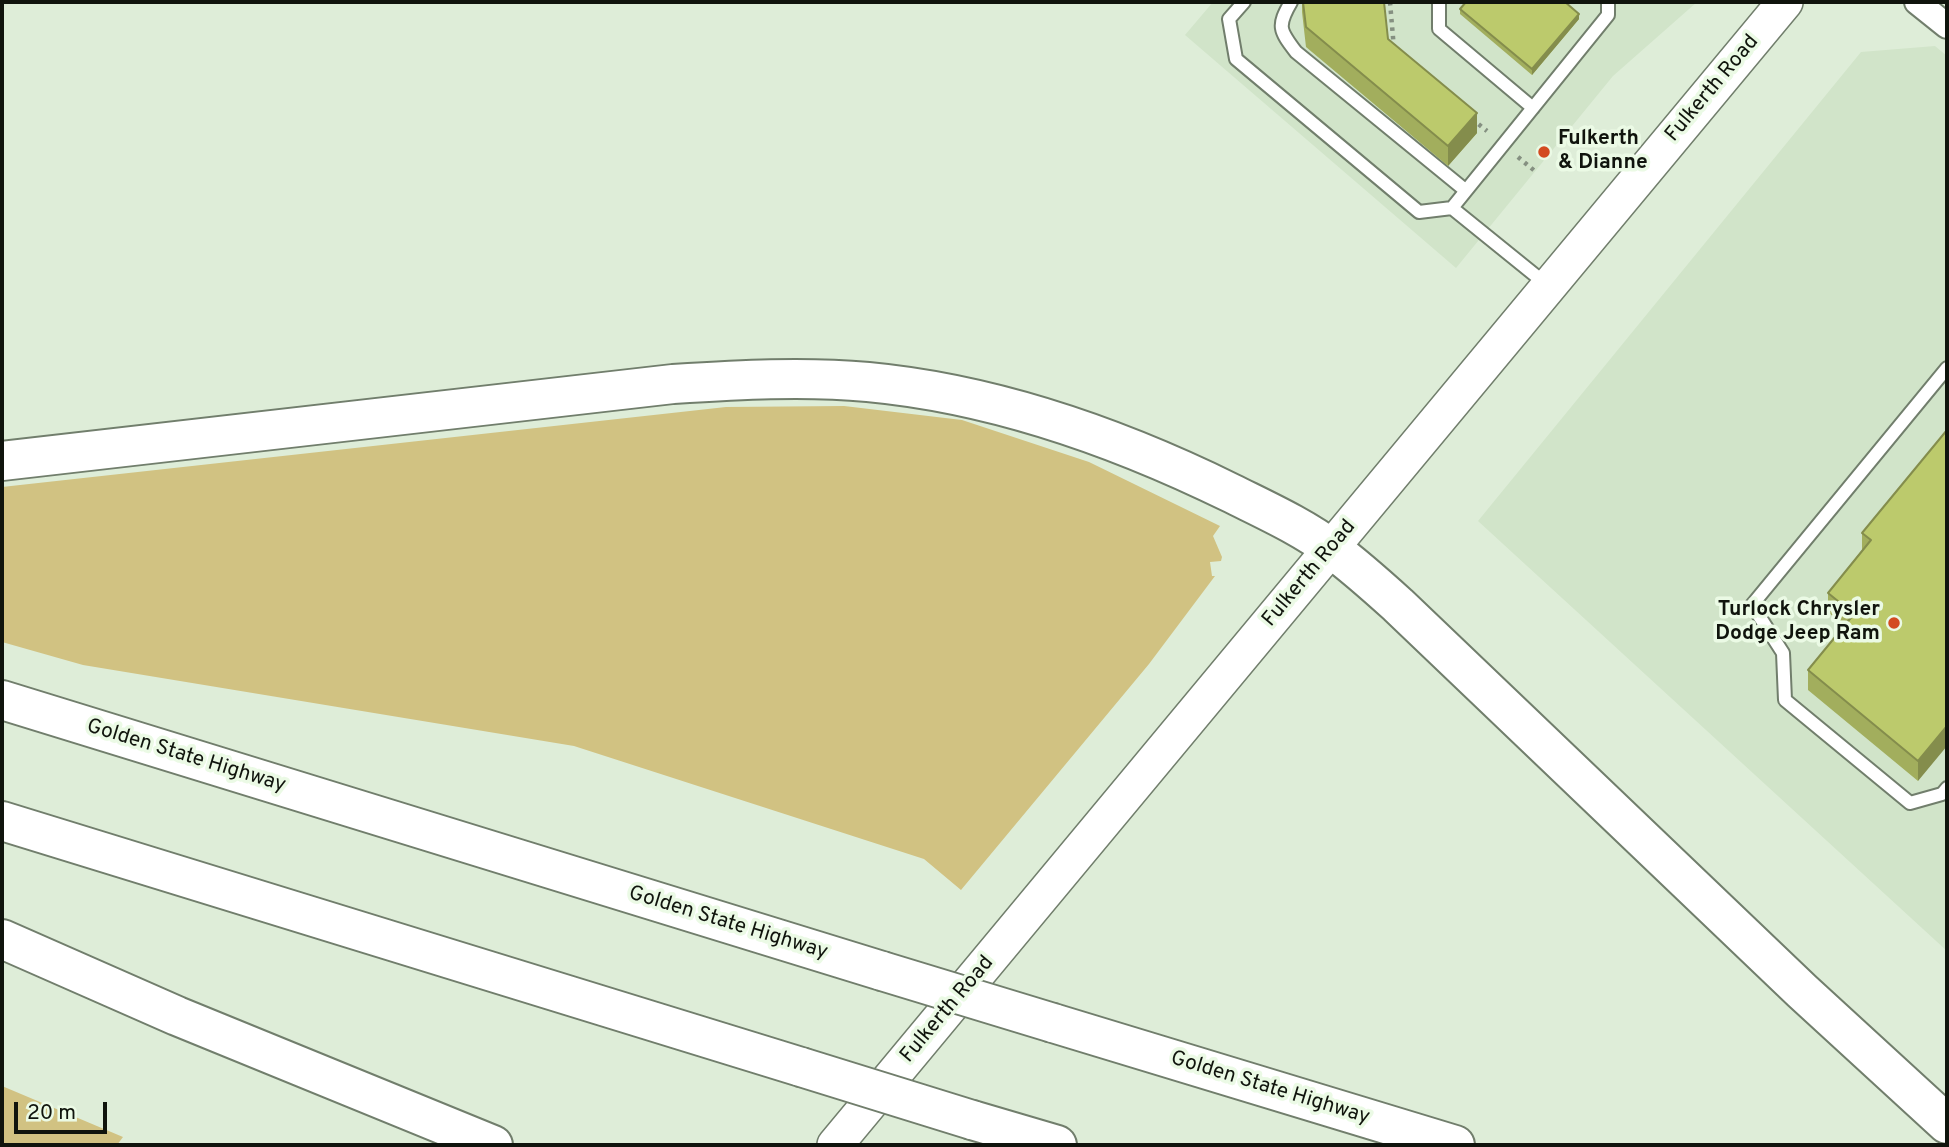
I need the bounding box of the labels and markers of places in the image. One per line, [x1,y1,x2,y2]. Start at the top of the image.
place label: Fulkerth & Dianne [1558,127,1648,177]
marker: Fulkerth & Dianne [1536,144,1552,160]
place label: Turlock Chrysler Dodge Jeep Ram [1715,598,1880,648]
marker: Turlock Chrysler Dodge Jeep Ram [1886,615,1902,631]

